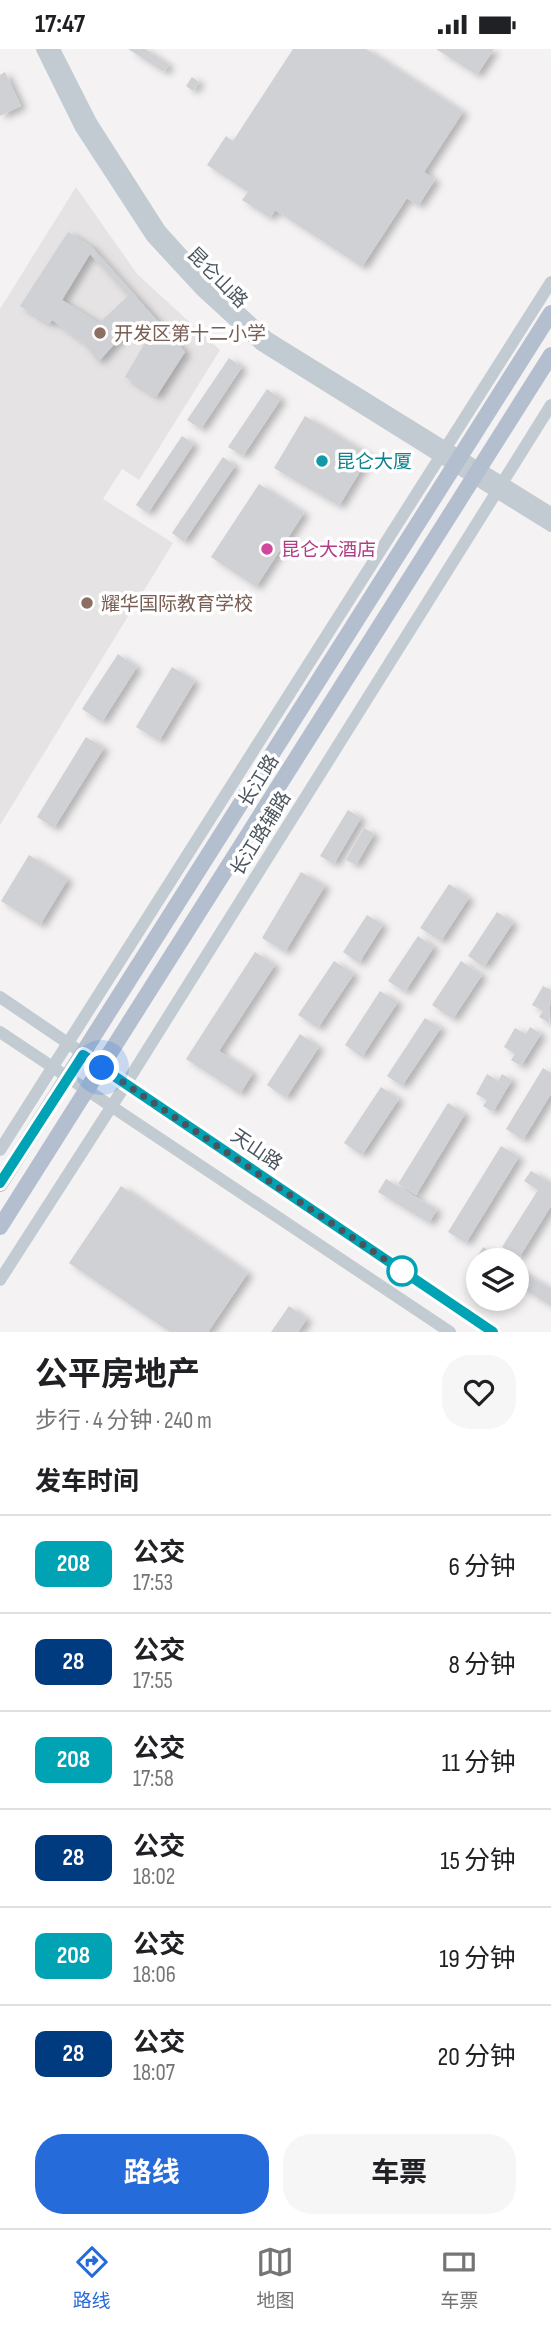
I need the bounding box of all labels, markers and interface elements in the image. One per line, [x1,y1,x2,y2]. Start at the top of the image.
text: 17:47 [35,9,85,40]
street label: 昆仑山路 [182,243,252,313]
place label: 开发区第十二小学 [114,323,266,346]
marker: 开发区第十二小学 [92,325,108,341]
place label: 昆仑大厦 [336,451,412,474]
marker: 昆仑大厦 [314,453,330,469]
place label: 昆仑大酒店 [281,539,376,562]
marker: 昆仑大酒店 [259,541,275,557]
place label: 耀华国际教育学校 [101,593,253,616]
marker: 耀华国际教育学校 [79,595,95,611]
street label: 长江路 [234,751,284,811]
street label: 长江路辅路 [226,787,296,880]
your location [84,1050,119,1085]
street label: 天山路 [226,1125,286,1176]
map controls [466,1248,529,1311]
button: layers [466,1248,529,1311]
unlabelled marker [387,1256,417,1286]
text: 公平房地产 [35,1355,200,1395]
button: heart [442,1355,516,1429]
text: 步行 · 4 分钟 · 240 m [35,1407,212,1435]
text: 发车时间 [35,1467,139,1498]
text: 公交 [133,1538,185,1569]
text: 208 [57,1549,90,1578]
text: 6 分钟 [448,1552,516,1583]
text: 17:53 [133,1569,173,1597]
text: 公交 [133,1636,185,1667]
text: 28 [63,1647,84,1676]
text: 8 分钟 [448,1650,516,1681]
text: 17:55 [133,1667,173,1695]
text: 公交 [133,1734,185,1765]
text: 208 [57,1745,90,1774]
text: 11 分钟 [442,1748,516,1779]
text: 17:58 [133,1765,174,1793]
text: 公交 [133,1832,185,1863]
text: 28 [63,1843,84,1872]
text: 15 分钟 [440,1846,516,1877]
text: 18:02 [133,1863,175,1891]
text: 公交 [133,1930,185,1961]
text: 208 [57,1941,90,1970]
text: 19 分钟 [439,1944,516,1975]
text: 18:06 [133,1961,176,1989]
text: 公交 [133,2028,185,2059]
text: 28 [63,2039,84,2068]
text: 20 分钟 [438,2042,516,2073]
text: 18:07 [133,2059,175,2087]
button: 路线 [35,2134,269,2214]
button: 车票 [283,2134,516,2214]
tab: 路线 [73,2243,111,2313]
tab: 地图 [256,2243,294,2313]
tab: 车票 [440,2243,478,2313]

